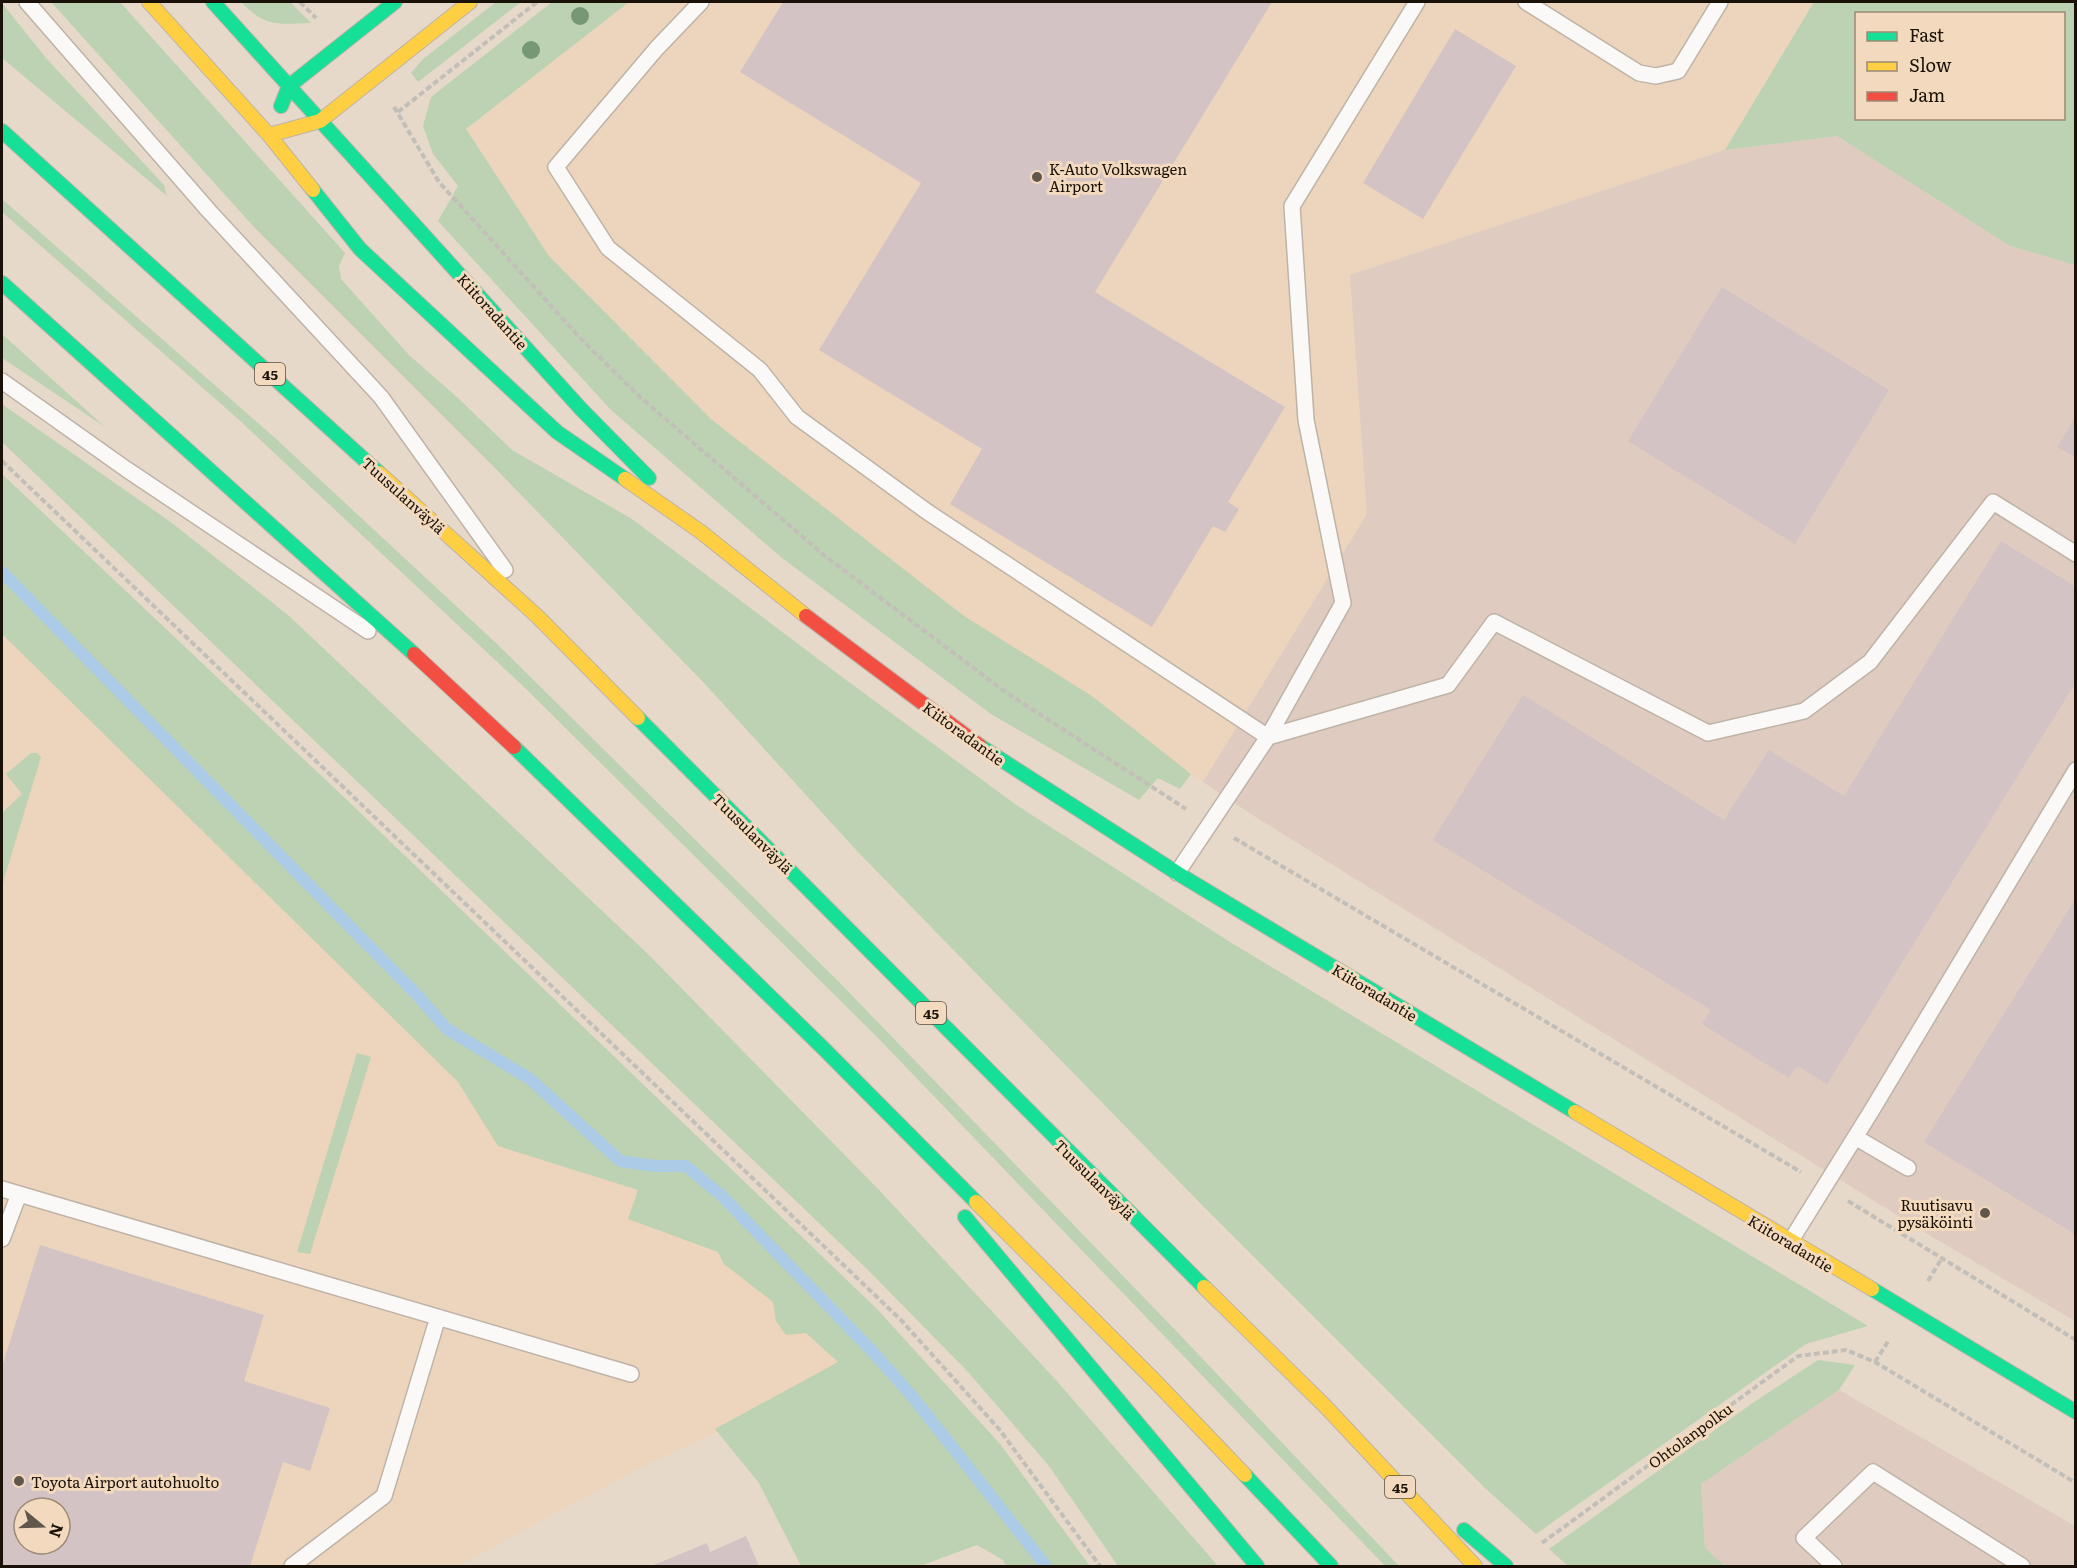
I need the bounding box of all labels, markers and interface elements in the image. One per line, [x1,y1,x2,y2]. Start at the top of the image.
legend [1855,12,2065,120]
text: Fast [1909,21,1945,48]
text: Slow [1909,51,1952,78]
text: Jam [1909,81,1945,108]
place label: K-Auto Volkswagen Airport [1049,157,1187,197]
marker: K-Auto Volkswagen Airport [1030,170,1044,184]
street label: Kiitoradantie [452,268,534,355]
road number: 45 [255,363,285,385]
street label: Tuusulanväylä [357,451,452,539]
street label: Kiitoradantie [918,695,1010,771]
street label: Tuusulanväylä [708,788,799,879]
street label: Kiitoradantie [1328,957,1422,1027]
road number: 45 [916,1002,946,1024]
street label: Tuusulanväylä [1050,1134,1141,1225]
place label: Ruutisavu pysäköinti [1898,1193,1973,1233]
marker: Ruutisavu pysäköinti [1978,1206,1992,1220]
street label: Kiitoradantie [1744,1208,1838,1278]
street label: Ohtolanpolku [1643,1396,1737,1474]
place label: Toyota Airport autohuolto [31,1470,219,1493]
marker: Toyota Airport autohuolto [12,1474,26,1488]
road number: 45 [1385,1476,1415,1498]
north arrow [12,1496,72,1556]
text: N [44,1521,71,1541]

